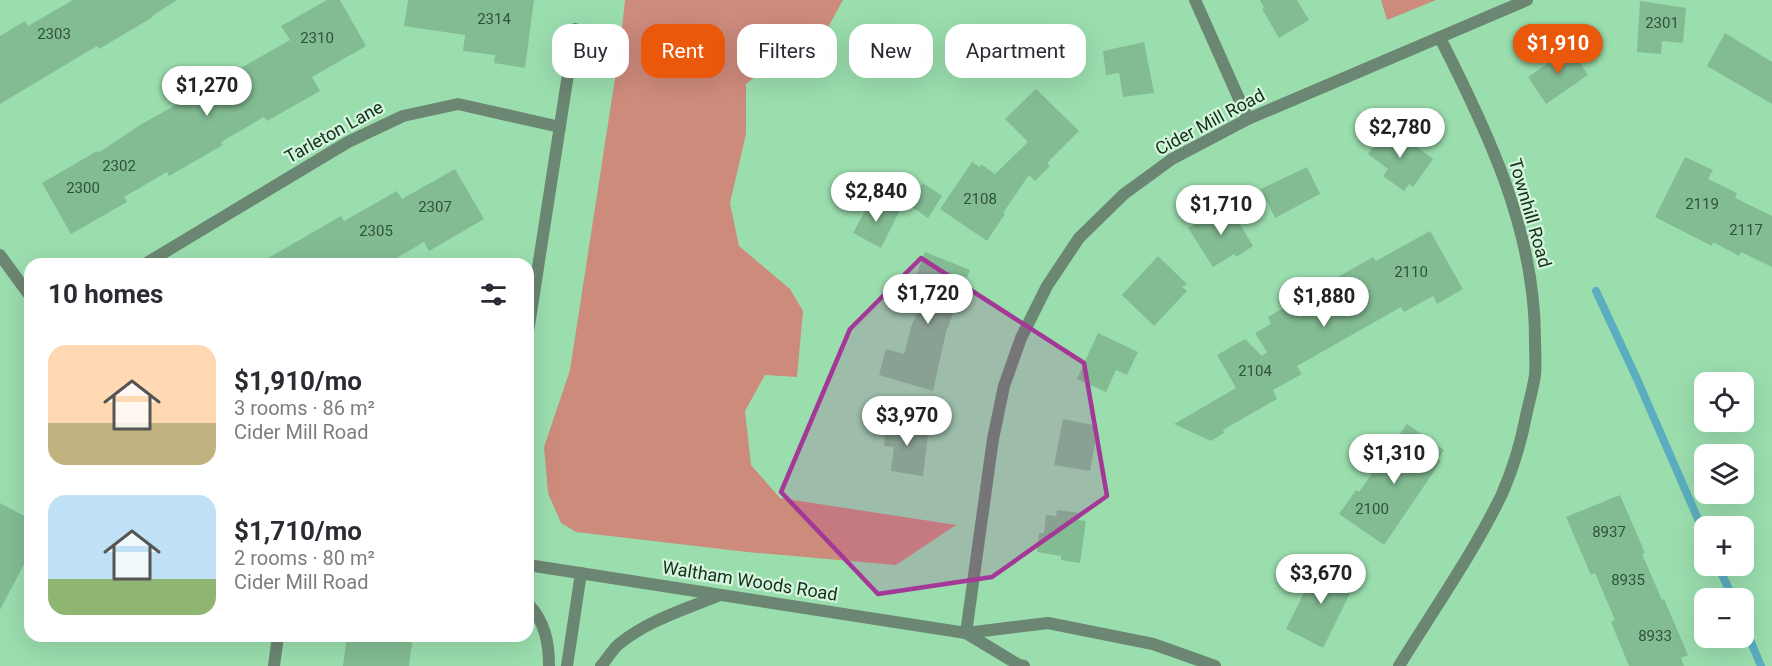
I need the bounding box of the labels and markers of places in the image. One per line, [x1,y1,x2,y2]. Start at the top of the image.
pin: $1,910 [1509,24,1607,75]
pin: $1,270 [158,66,256,117]
pin: $2,780 [1351,108,1449,159]
pin: $2,840 [827,172,925,223]
pin: $1,710 [1172,185,1270,236]
pin: $1,720 [879,274,977,325]
pin: $1,880 [1275,277,1373,328]
pin: $3,970 [858,396,956,447]
pin: $1,310 [1345,434,1443,485]
pin: $3,670 [1272,554,1370,605]

